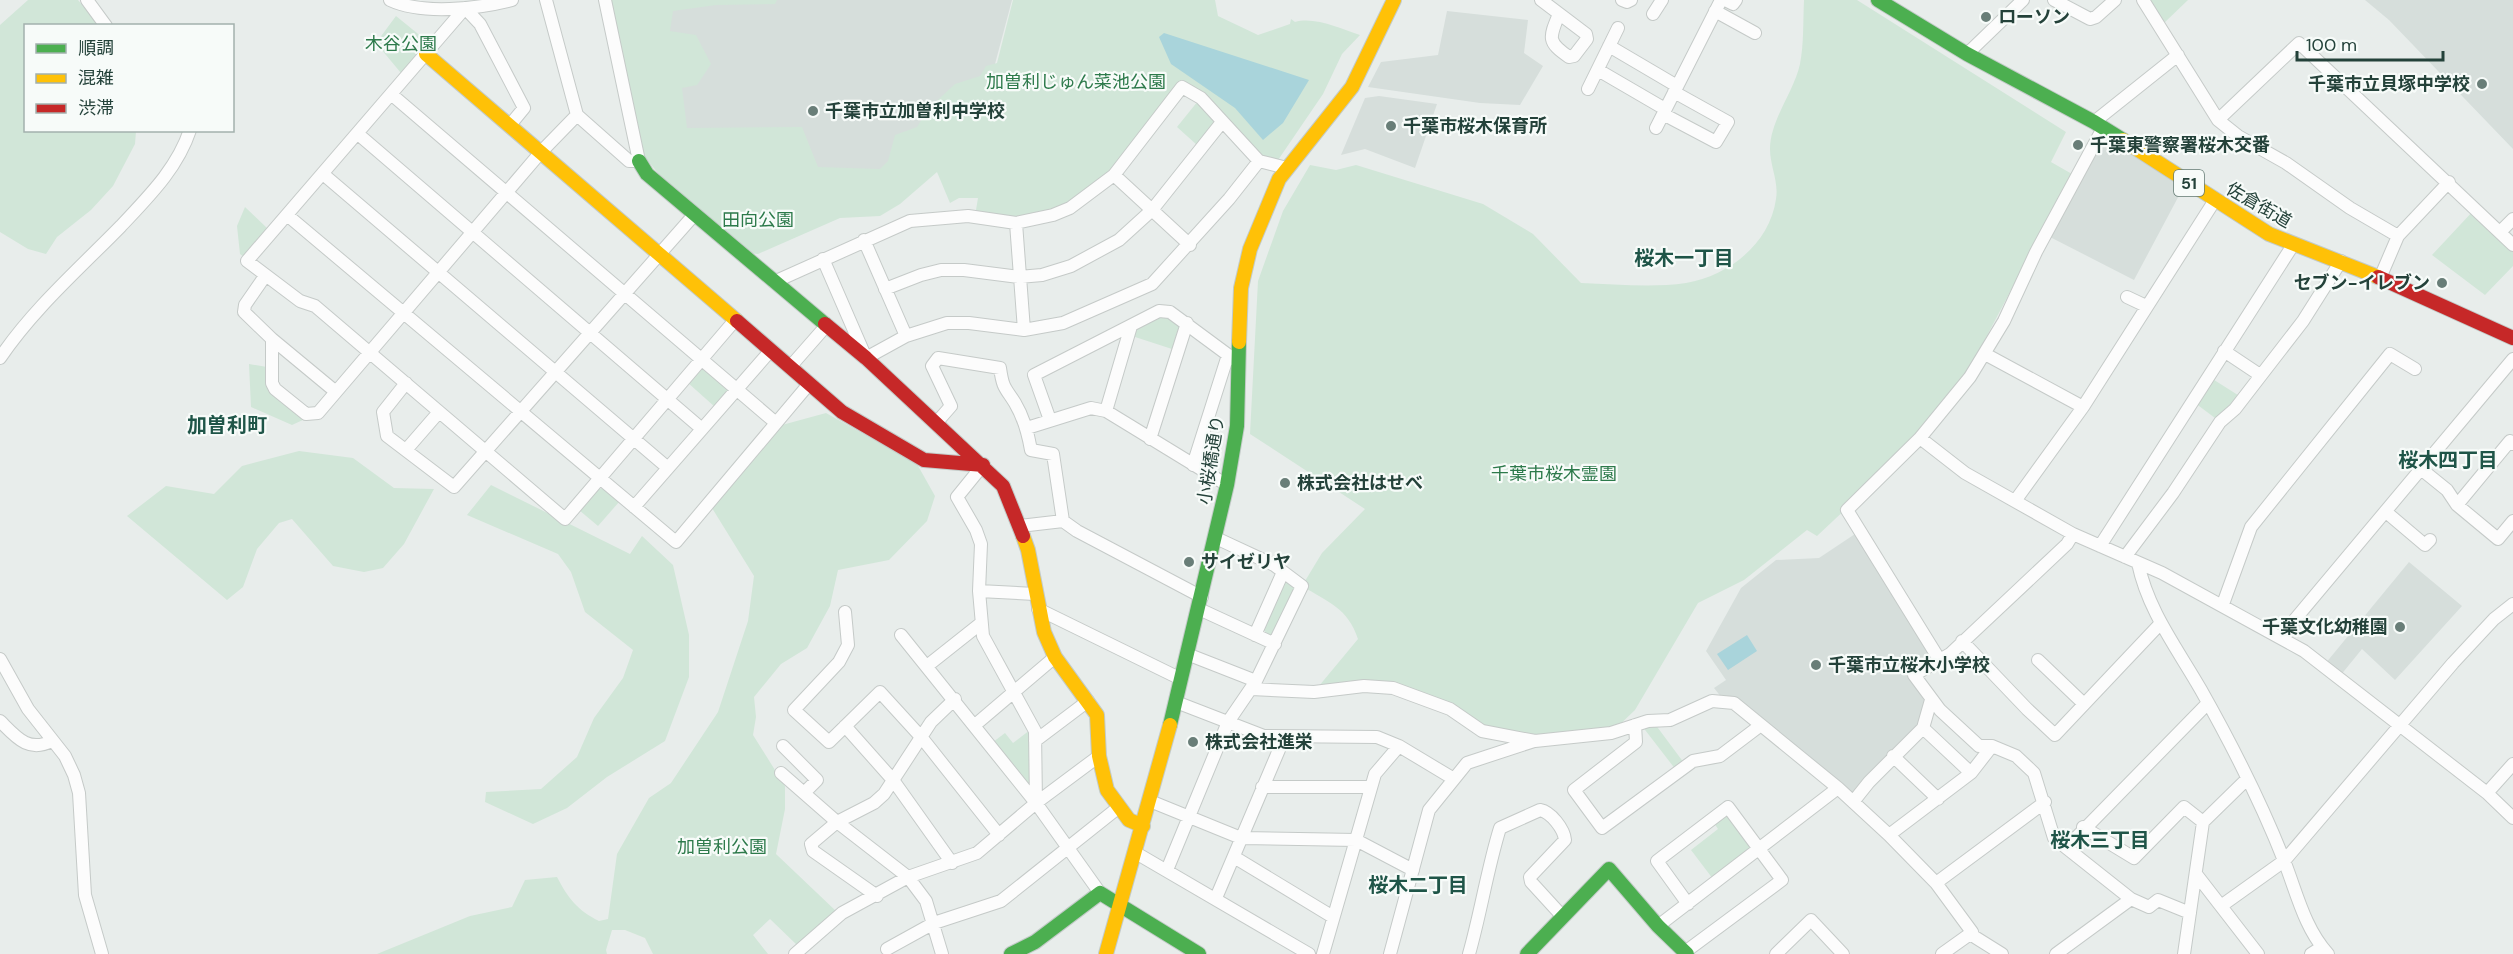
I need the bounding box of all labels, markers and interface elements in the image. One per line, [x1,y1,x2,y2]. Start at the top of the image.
place label: ローソン [1998,5,2070,29]
marker: ローソン [1979,10,1993,24]
legend [24,24,234,132]
scale bar [2297,24,2442,62]
park label: 木谷公園 [365,32,437,56]
text: 100 m [2306,33,2357,57]
text: 順調 [78,36,114,60]
text: 混雑 [78,66,114,90]
park label: 加曽利じゅん菜池公園 [986,70,1166,94]
place label: 千葉市立貝塚中学校 [2308,72,2470,96]
marker: 千葉市立貝塚中学校 [2475,77,2489,91]
text: 渋滞 [78,96,114,120]
place label: 千葉市立加曽利中学校 [825,99,1005,123]
marker: 千葉市立加曽利中学校 [806,104,820,118]
place label: 千葉市桜木保育所 [1403,114,1547,138]
marker: 千葉市桜木保育所 [1384,119,1398,133]
place label: 千葉東警察署桜木交番 [2090,133,2270,157]
marker: 千葉東警察署桜木交番 [2071,138,2085,152]
road number: 51 [2174,170,2204,196]
street label: 佐倉街道 [2222,177,2296,233]
park label: 田向公園 [722,208,794,232]
district label: 桜木一丁目 [1634,245,1734,271]
place label: セブン-イレブン [2294,271,2430,295]
marker: セブン-イレブン [2435,276,2449,290]
district label: 加曽利町 [187,412,267,438]
street label: 小桜橋通り [1192,414,1230,506]
district label: 桜木四丁目 [2398,447,2498,473]
park label: 千葉市桜木霊園 [1491,462,1617,486]
place label: 株式会社はせべ [1297,471,1423,495]
marker: 株式会社はせべ [1278,476,1292,490]
place label: サイゼリヤ [1201,550,1291,574]
marker: サイゼリヤ [1182,555,1196,569]
place label: 千葉文化幼稚園 [2262,615,2388,639]
marker: 千葉文化幼稚園 [2393,620,2407,634]
place label: 千葉市立桜木小学校 [1828,653,1990,677]
marker: 千葉市立桜木小学校 [1809,658,1823,672]
place label: 株式会社進栄 [1205,730,1313,754]
marker: 株式会社進栄 [1186,735,1200,749]
district label: 桜木三丁目 [2050,827,2150,853]
park label: 加曽利公園 [677,835,767,859]
district label: 桜木二丁目 [1368,872,1468,898]

